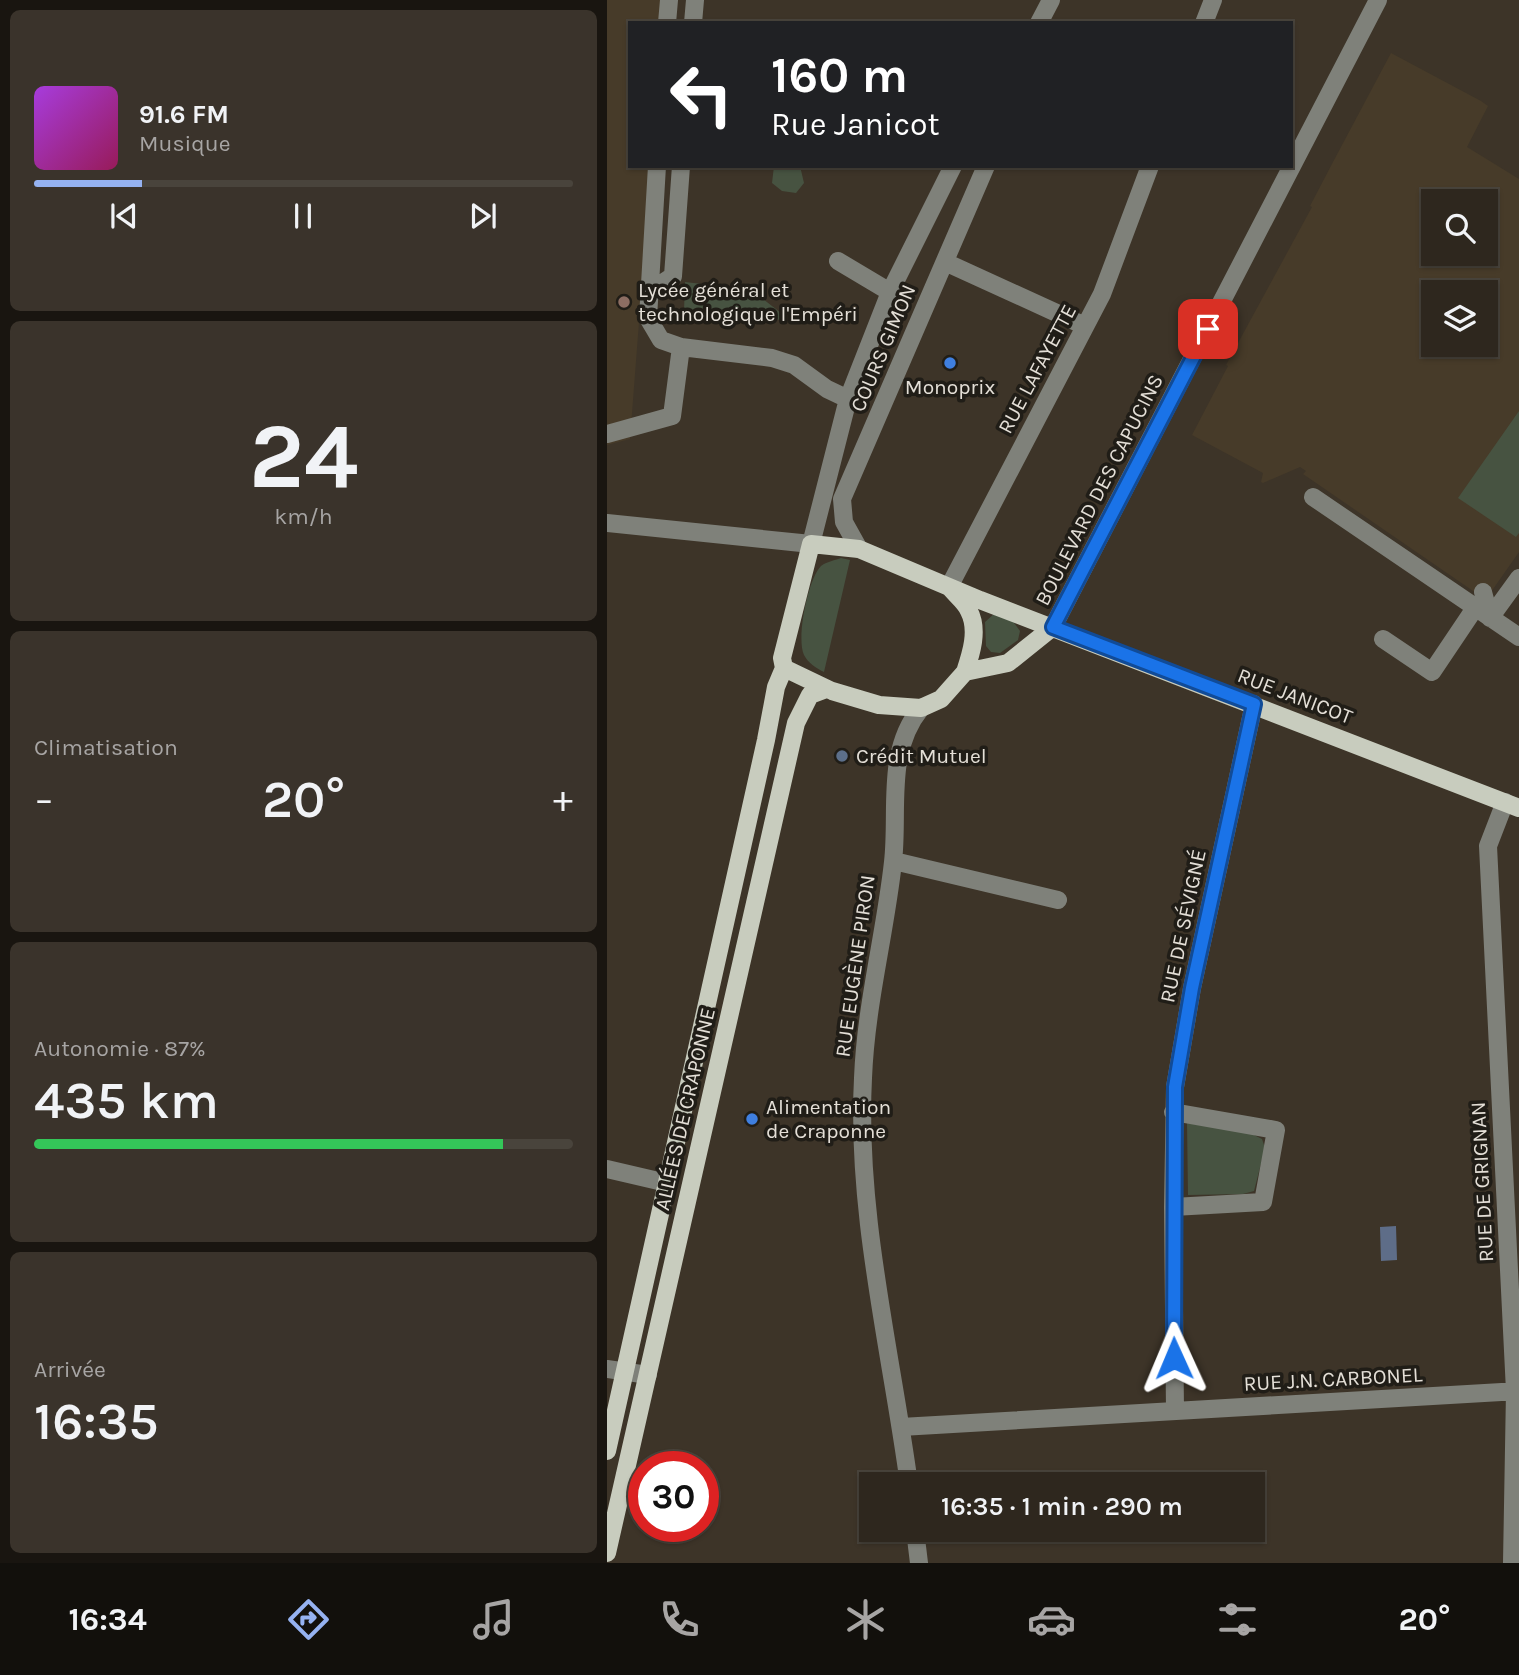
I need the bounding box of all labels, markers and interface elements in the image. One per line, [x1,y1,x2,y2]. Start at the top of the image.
text: 160 m [771,47,908,104]
icon: left [656,49,747,140]
text: 91.6 FM [139,99,229,130]
text: Rue Janicot [771,106,939,143]
text: Musique [139,130,231,157]
map controls [1421,189,1498,357]
button: search [1421,189,1498,266]
icon: previous [105,197,143,235]
icon: pause [284,197,322,235]
icon: next [464,197,502,235]
place label: Lycée général et technologique l'Empéri [638,278,858,326]
button: layers [1421,280,1498,357]
street label: COURS GIMON [845,281,921,415]
marker: Lycée général et technologique l'Empéri [616,294,632,310]
pin [1178,299,1238,359]
street label: RUE LAFAYETTE [993,300,1081,438]
icon: arrive [1189,310,1227,348]
marker: Monoprix [942,355,958,371]
street label: BOULEVARD DES CAPUCINS [1030,370,1168,610]
place label: Monoprix [905,375,995,399]
text: 24 [249,404,358,510]
text: km/h [274,503,333,530]
street label: RUE JANICOT [1234,663,1356,729]
text: Climatisation [34,734,178,761]
place label: Crédit Mutuel [856,744,987,768]
marker: Crédit Mutuel [834,748,850,764]
text: 20° [262,769,345,830]
text: − [34,777,54,822]
text: + [553,777,573,822]
street label: RUE DE SÉVIGNÉ [1155,847,1211,1005]
street label: RUE EUGÈNE PIRON [830,873,880,1059]
street label: ALLÉES DE CRAPONNE [650,1005,720,1213]
text: Autonomie · 87% [34,1035,206,1062]
text: 435 km [34,1070,219,1131]
place label: Alimentation de Craponne [766,1095,891,1143]
street label: RUE DE GRIGNAN [1466,1101,1498,1263]
marker: Alimentation de Craponne [744,1111,760,1127]
position arrow [1137,1321,1211,1395]
text: Arrivée [34,1356,106,1383]
street label: RUE J.N. CARBONEL [1243,1362,1423,1396]
text: 16:35 [34,1391,159,1452]
speed limit sign: 30 [628,1451,719,1542]
text: 16:35 · 1 min · 290 m [941,1491,1183,1522]
icon: directions [284,1595,333,1644]
icon: music [469,1595,518,1644]
icon: phone [655,1595,704,1644]
icon: climate [841,1595,890,1644]
icon: car [1027,1595,1076,1644]
icon: filters [1213,1595,1262,1644]
text: 16:34 [68,1601,147,1638]
text: 20° [1399,1601,1451,1638]

